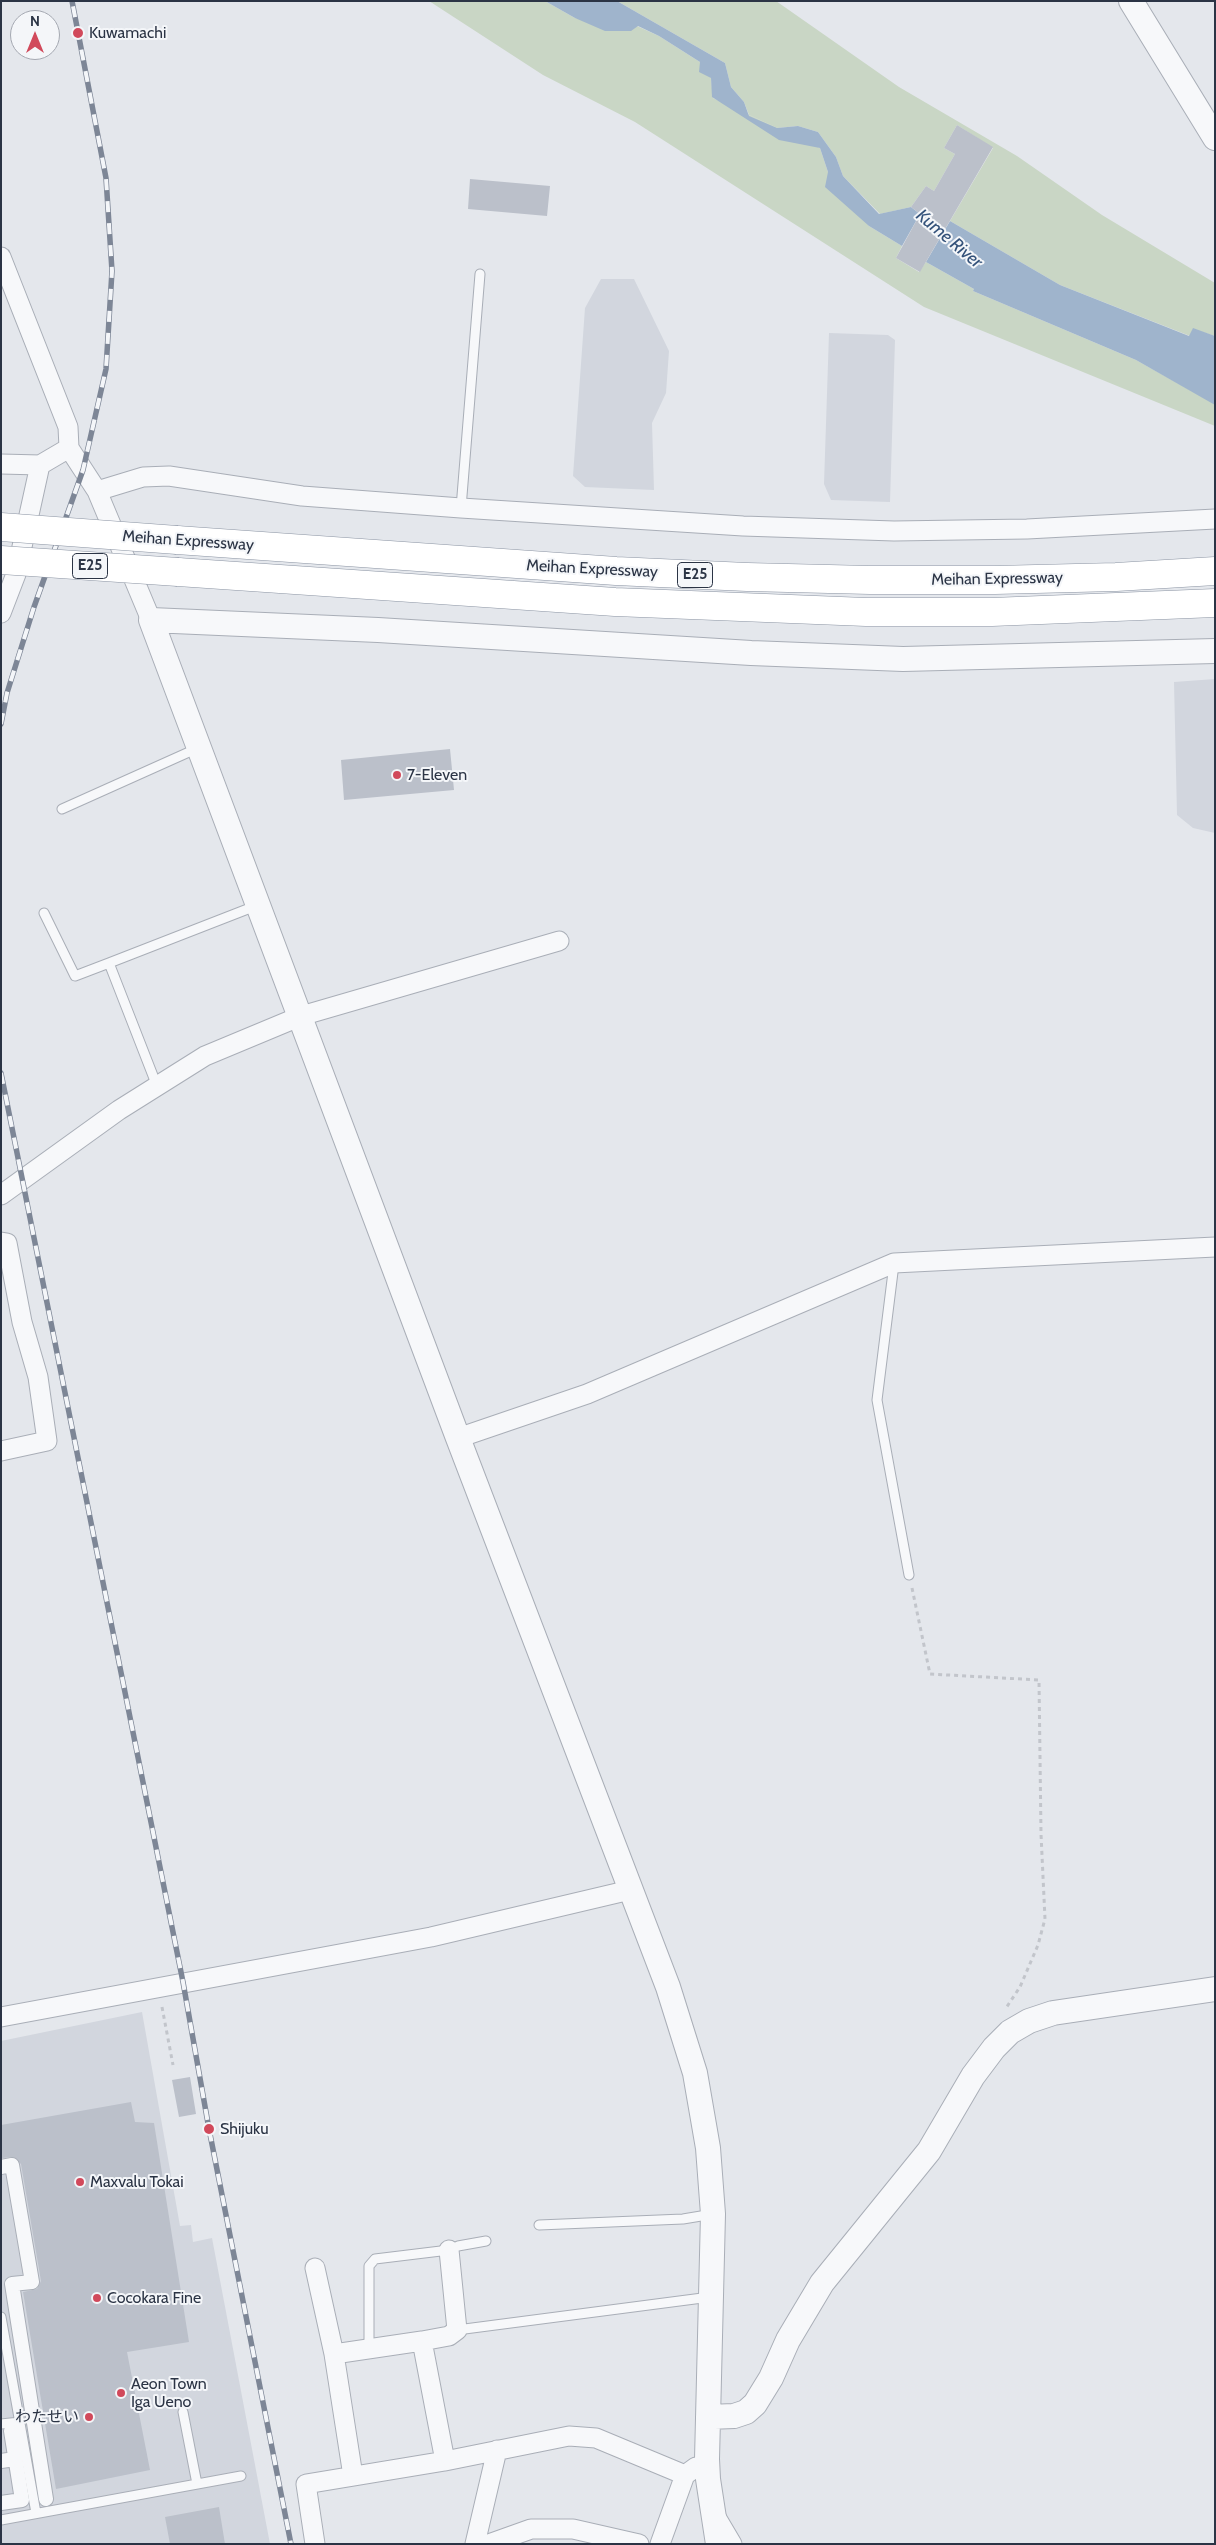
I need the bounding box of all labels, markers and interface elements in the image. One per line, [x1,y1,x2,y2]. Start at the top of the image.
north arrow [10,10,60,60]
text: N [30,12,40,30]
place label: Kuwamachi [89,23,166,43]
marker: Kuwamachi [71,26,85,40]
water label: Kume River [911,205,987,273]
street label: Meihan Expressway [122,527,254,555]
road number: E25 [72,554,108,578]
street label: Meihan Expressway [526,556,658,582]
road number: E25 [678,562,712,588]
street label: Meihan Expressway [931,568,1063,590]
place label: 7-Eleven [407,765,467,785]
marker: 7-Eleven [391,769,403,781]
place label: Shijuku [220,2119,269,2139]
marker: Shijuku [202,2122,216,2136]
place label: Maxvalu Tokai [90,2172,184,2192]
marker: Maxvalu Tokai [74,2176,86,2188]
place label: Cocokara Fine [107,2288,201,2308]
marker: Cocokara Fine [91,2292,103,2304]
place label: Aeon Town Iga Ueno [131,2374,207,2412]
marker: Aeon Town Iga Ueno [115,2387,127,2399]
place label: わたせい [15,2407,79,2427]
marker: わたせい [83,2411,95,2423]

